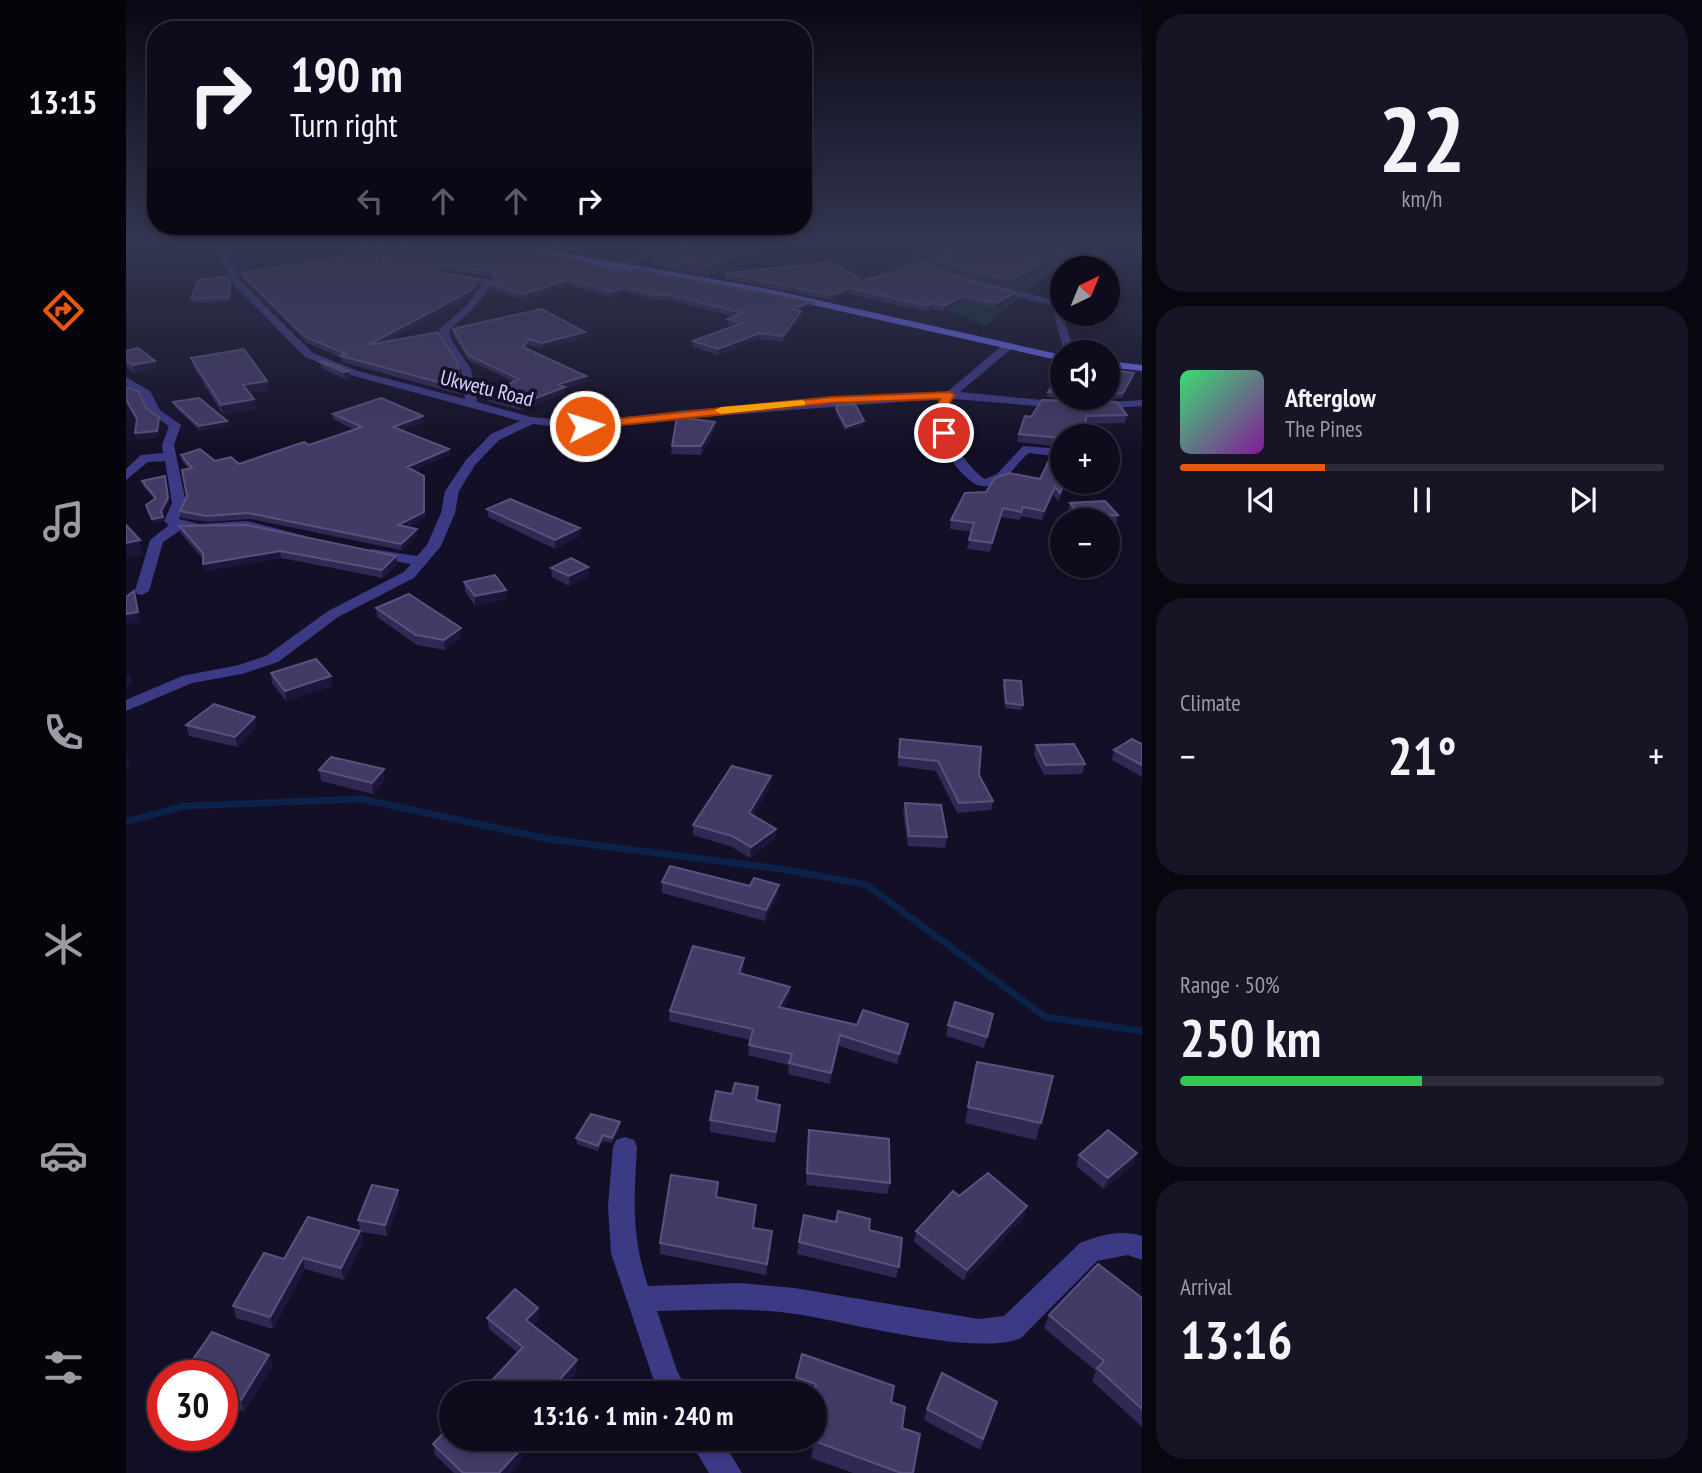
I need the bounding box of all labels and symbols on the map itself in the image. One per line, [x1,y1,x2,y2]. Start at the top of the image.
north arrow [1050,256,1120,326]
street label: Ukwetu Road [438,363,536,413]
position arrow [548,389,622,463]
pin [914,403,974,463]
speed limit sign: 30 [147,1360,238,1451]

